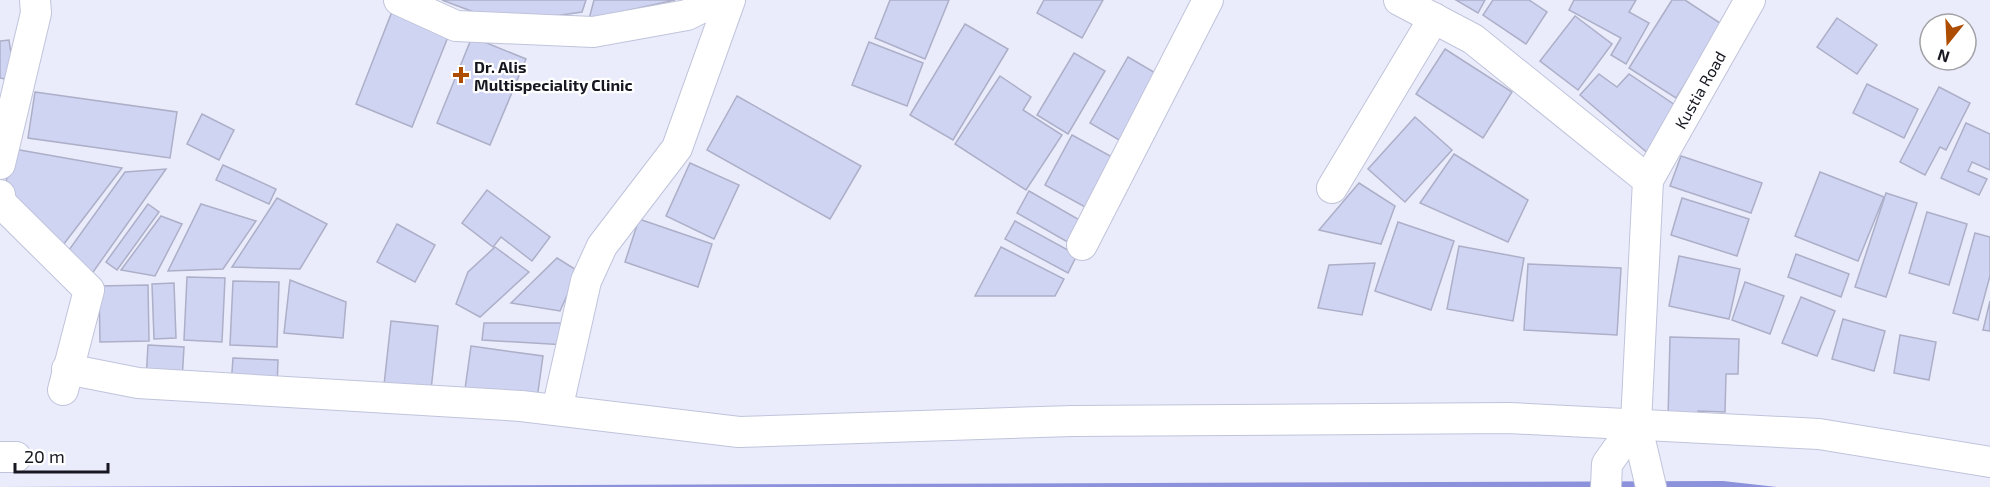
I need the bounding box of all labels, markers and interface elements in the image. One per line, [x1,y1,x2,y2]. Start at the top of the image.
north arrow [1918,12,1978,72]
text: N [1935,46,1952,68]
street label: Kustia Road [1670,47,1729,132]
place label: Dr. Alis Multispeciality Clinic [474,57,633,95]
marker: Dr. Alis Multispeciality Clinic [452,66,470,84]
scale bar [15,436,108,474]
text: 20 m [24,445,65,467]

